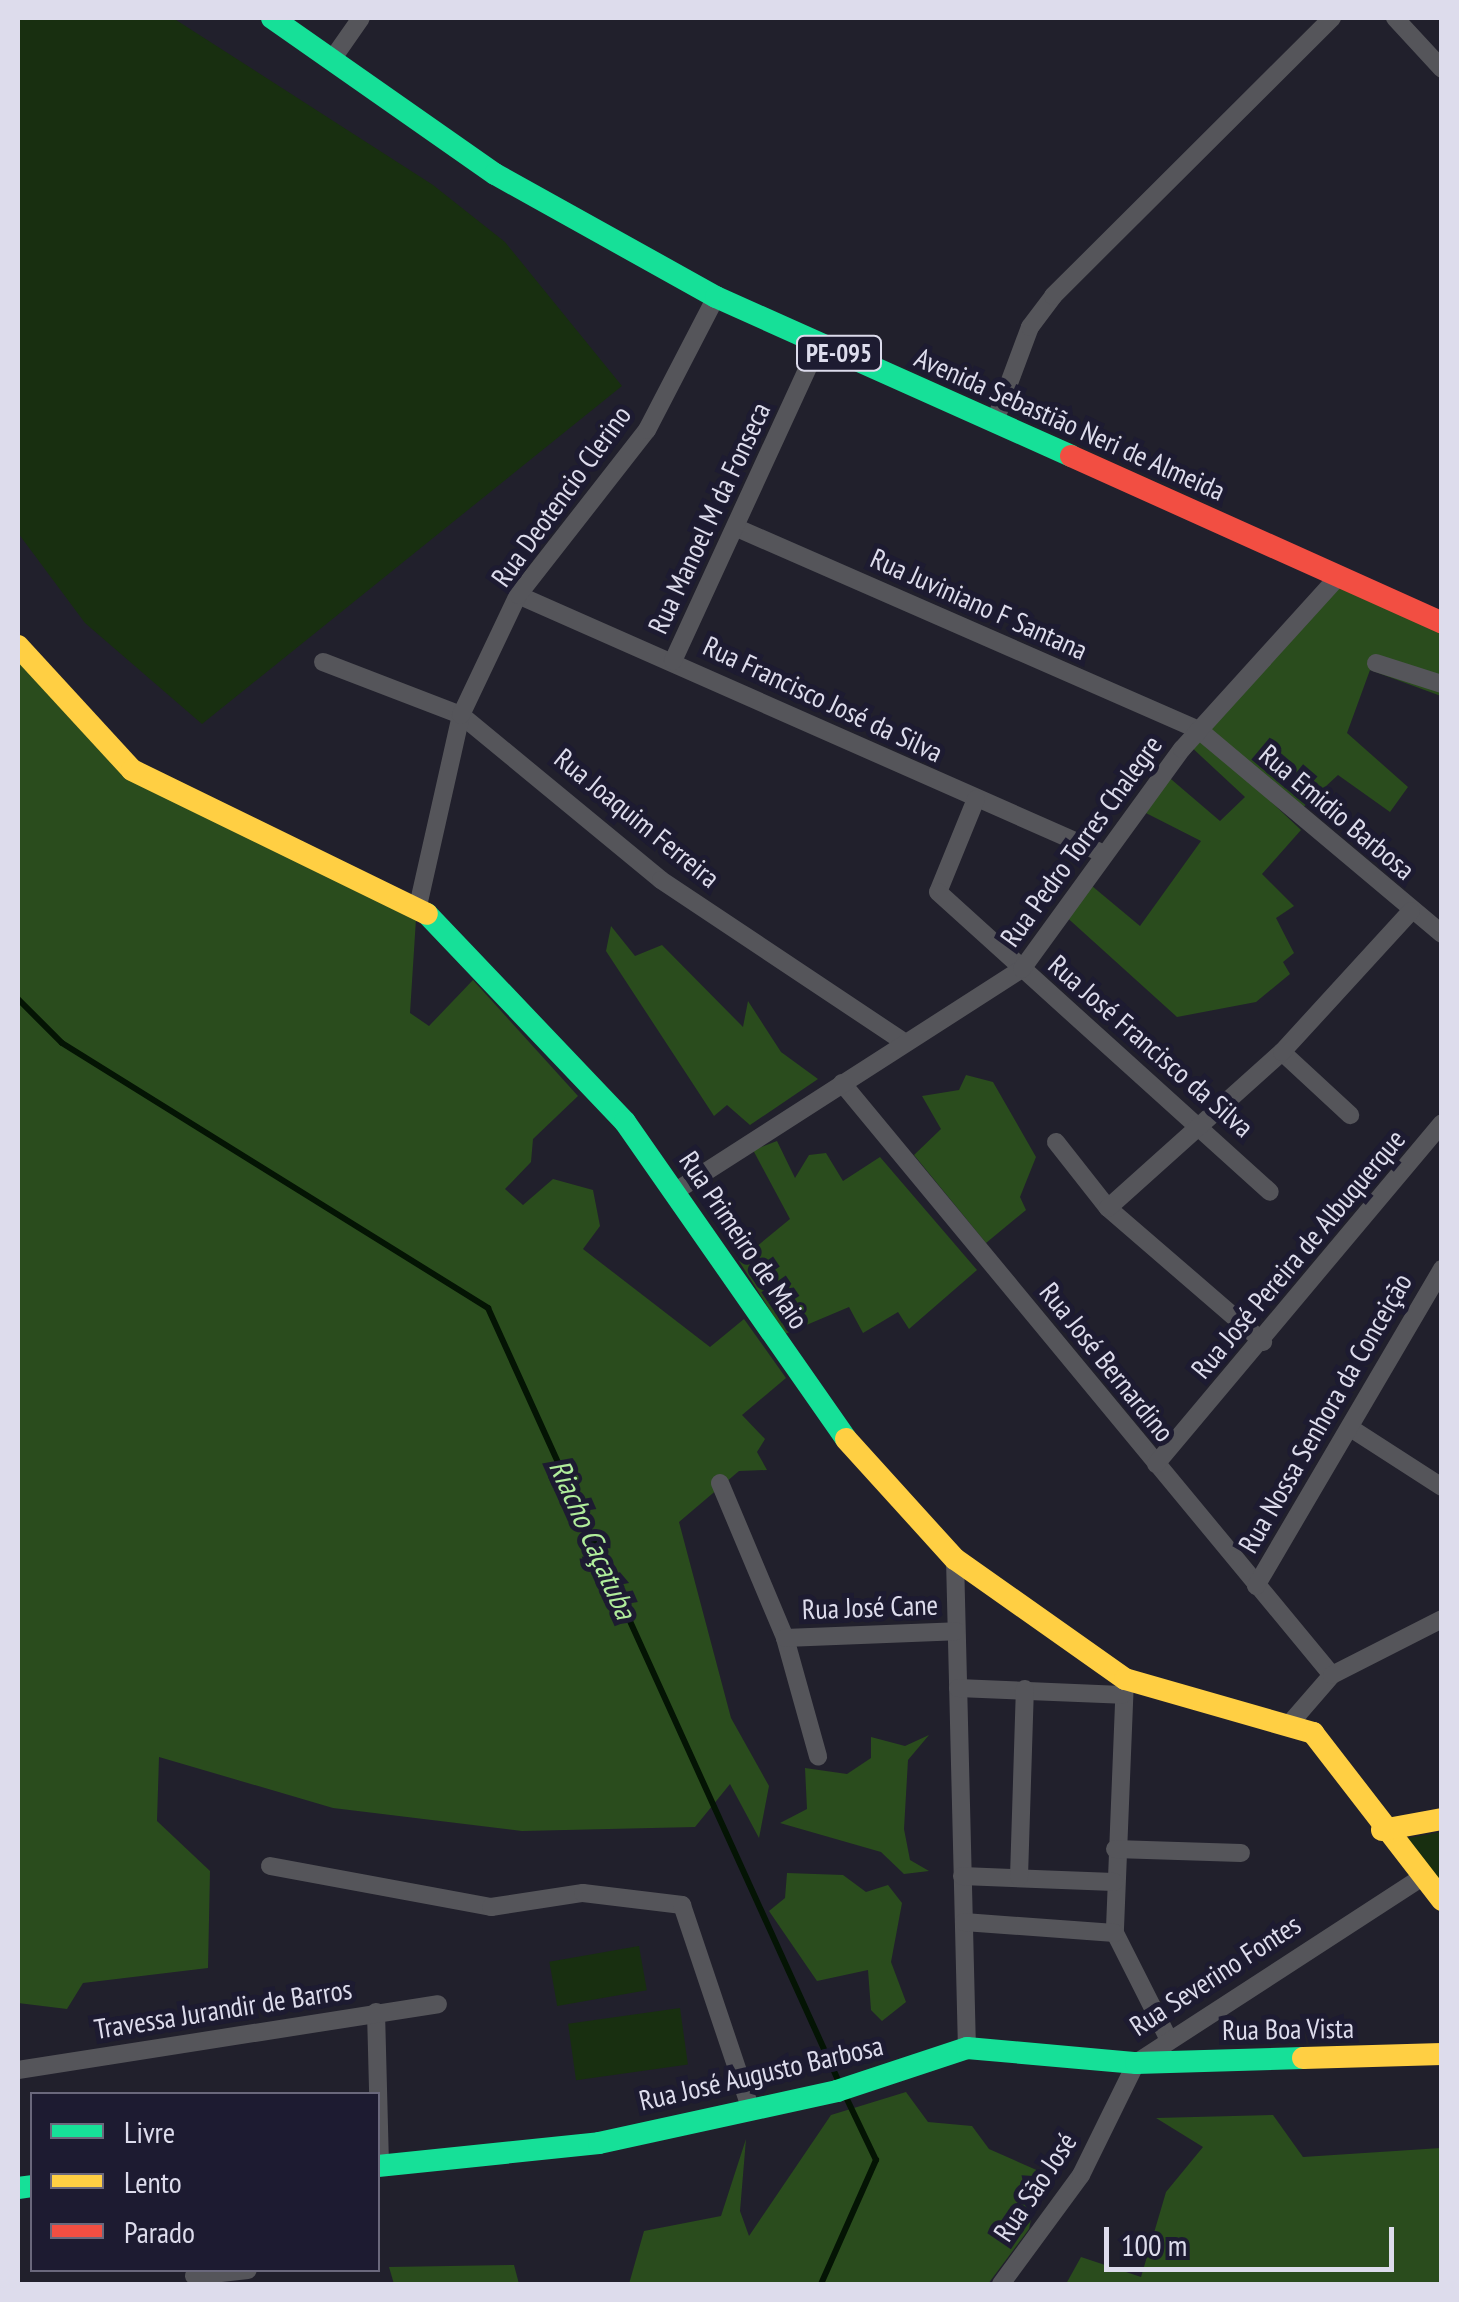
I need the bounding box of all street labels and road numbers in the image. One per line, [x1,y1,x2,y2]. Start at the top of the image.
road number: PE-095 [794,333,884,373]
street label: Avenida Sebastião Neri de Almeida [909,340,1231,508]
street label: Rua Manoel M da Fonseca [641,397,777,639]
street label: Rua Deotencio Clerino [484,399,638,593]
street label: Rua Juviniano F Santana [865,541,1093,667]
street label: Rua Francisco José da Silva [698,629,948,769]
street label: Rua Pedro Torres Chalegre [993,729,1169,953]
street label: Rua Emidio Barbosa [1253,737,1421,887]
street label: Rua Joaquim Ferreira [548,741,726,895]
street label: Rua José Francisco da Silva [1042,948,1260,1144]
street label: Rua José Pereira de Albuquerque [1184,1123,1412,1385]
street label: Rua Primeiro de Maio [672,1145,816,1335]
street label: Rua Nossa Senhora da Conceição [1231,1267,1419,1559]
street label: Rua José Bernardino [1033,1276,1181,1448]
street label: Rua José Cane [801,1588,939,1626]
street label: Rua Severino Fontes [1123,1907,1307,2043]
street label: Travessa Jurandir de Barros [92,1972,354,2046]
street label: Rua Boa Vista [1221,2011,1355,2047]
street label: Rua José Augusto Barbosa [635,2028,887,2118]
street label: Rua São José [986,2126,1084,2248]

